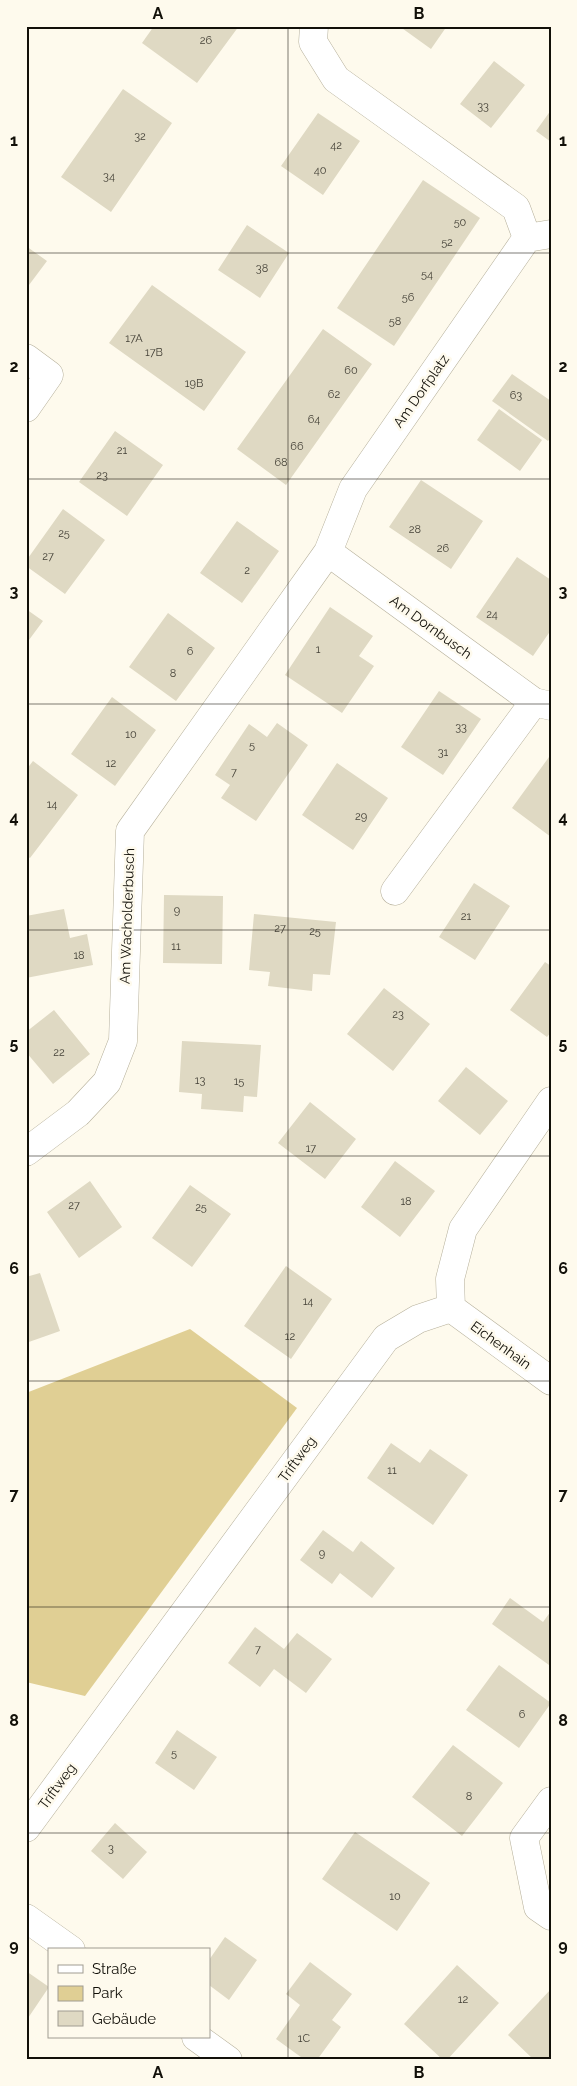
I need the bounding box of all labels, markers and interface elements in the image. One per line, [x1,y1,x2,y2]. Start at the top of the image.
text: A [153,4,164,23]
text: B [414,4,425,23]
house number: 26 [200,34,213,47]
house number: 33 [477,100,489,113]
house number: 32 [134,130,146,143]
text: 1 [10,131,18,150]
text: 1 [559,131,567,150]
house number: 42 [330,139,342,152]
house number: 40 [314,164,327,177]
house number: 34 [103,170,115,183]
house number: 50 [454,216,467,229]
house number: 52 [441,236,453,249]
house number: 38 [256,262,268,275]
house number: 54 [421,268,433,281]
house number: 56 [402,291,415,304]
house number: 58 [389,315,401,328]
house number: 17A [125,332,143,345]
house number: 17B [145,346,163,359]
street label: Am Dorfplatz [390,351,452,431]
text: 2 [9,357,19,376]
text: 2 [558,357,568,376]
house number: 60 [344,364,358,377]
house number: 19B [185,377,203,390]
house number: 62 [328,388,340,401]
house number: 63 [510,389,522,402]
house number: 64 [308,413,320,426]
house number: 66 [290,440,304,453]
house number: 21 [117,444,128,457]
house number: 68 [274,456,288,469]
house number: 23 [96,469,108,482]
house number: 28 [409,523,421,536]
house number: 25 [58,527,70,540]
house number: 26 [437,542,450,555]
house number: 27 [42,550,54,563]
house number: 2 [244,564,250,577]
text: 3 [10,582,19,601]
text: 3 [559,582,568,601]
street label: Am Dornbusch [387,592,475,662]
house number: 24 [486,608,498,621]
house number: 1 [316,643,321,656]
house number: 6 [187,645,194,658]
house number: 8 [170,667,176,680]
house number: 33 [455,721,467,734]
house number: 10 [125,728,137,741]
house number: 5 [249,739,255,752]
house number: 31 [438,746,449,759]
house number: 12 [106,757,116,770]
house number: 7 [231,766,237,779]
house number: 14 [47,798,57,811]
text: 4 [9,808,19,827]
text: 4 [558,808,568,827]
house number: 29 [355,810,367,823]
street label: Am Wacholderbusch [117,848,137,984]
house number: 9 [174,904,180,917]
house number: 21 [461,910,472,923]
house number: 27 [274,922,286,935]
house number: 25 [309,925,321,938]
house number: 11 [171,940,181,953]
house number: 18 [73,949,85,962]
house number: 23 [392,1008,404,1021]
text: 5 [10,1034,19,1053]
text: 5 [559,1034,568,1053]
house number: 22 [53,1046,65,1059]
house number: 13 [195,1074,205,1087]
house number: 15 [234,1075,244,1088]
house number: 17 [306,1142,316,1155]
house number: 18 [400,1195,412,1208]
house number: 27 [68,1199,80,1212]
house number: 25 [195,1201,207,1214]
text: 6 [9,1259,19,1278]
text: 6 [558,1259,568,1278]
house number: 14 [303,1295,313,1308]
street label: Eichenhain [468,1318,534,1372]
house number: 12 [285,1330,295,1343]
street label: Triftweg [275,1433,319,1485]
house number: 11 [387,1464,397,1477]
text: 7 [10,1485,19,1504]
text: 7 [559,1485,568,1504]
house number: 9 [319,1547,325,1560]
house number: 7 [255,1643,261,1656]
house number: 6 [519,1708,526,1721]
text: 8 [9,1711,19,1730]
text: 8 [558,1711,568,1730]
house number: 5 [171,1747,177,1760]
street label: Triftweg [35,1760,79,1812]
house number: 8 [466,1790,472,1803]
house number: 3 [108,1842,114,1855]
house number: 10 [389,1890,401,1903]
text: 9 [9,1936,19,1955]
text: 9 [558,1936,568,1955]
legend [48,1948,210,2038]
text: Straße [92,1960,137,1978]
text: Park [92,1984,123,2002]
house number: 12 [458,1993,468,2006]
text: Gebäude [92,2010,156,2028]
house number: 1C [298,2032,311,2045]
text: A [153,2063,164,2082]
text: B [414,2063,425,2082]

